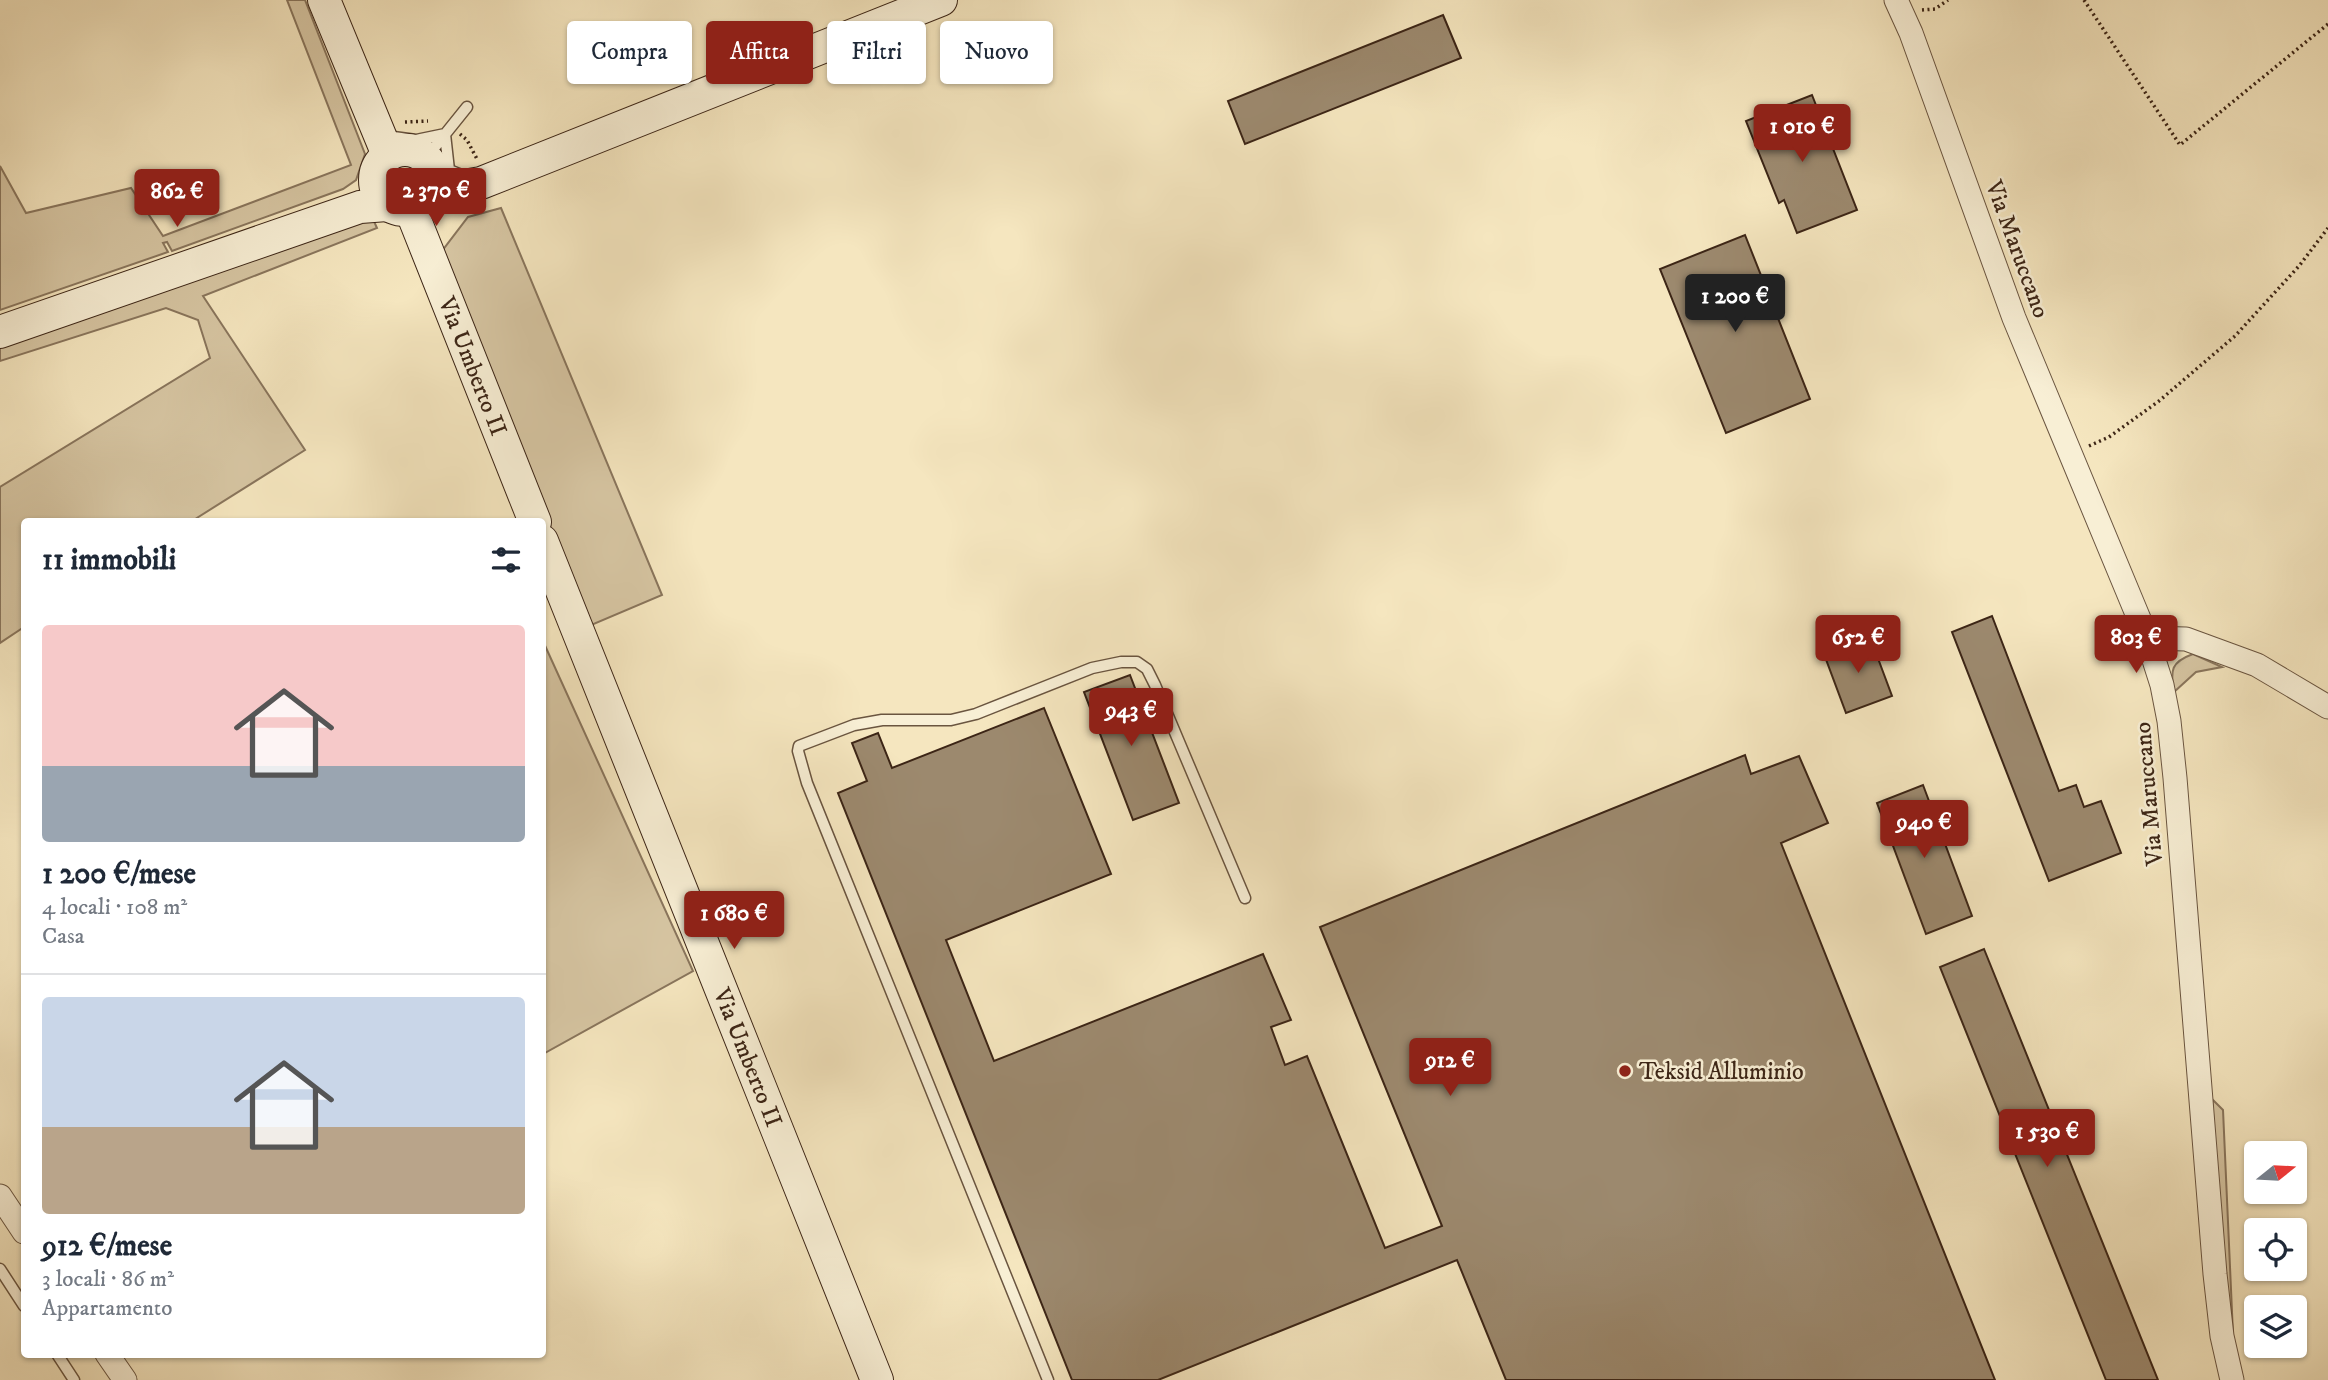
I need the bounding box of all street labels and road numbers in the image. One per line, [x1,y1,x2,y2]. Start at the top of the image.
street label: Via Maruccano [1978,176,2056,322]
street label: Via Umberto II [431,292,513,440]
street label: Via Maruccano [2128,721,2170,868]
street label: Via Umberto II [706,983,788,1132]

